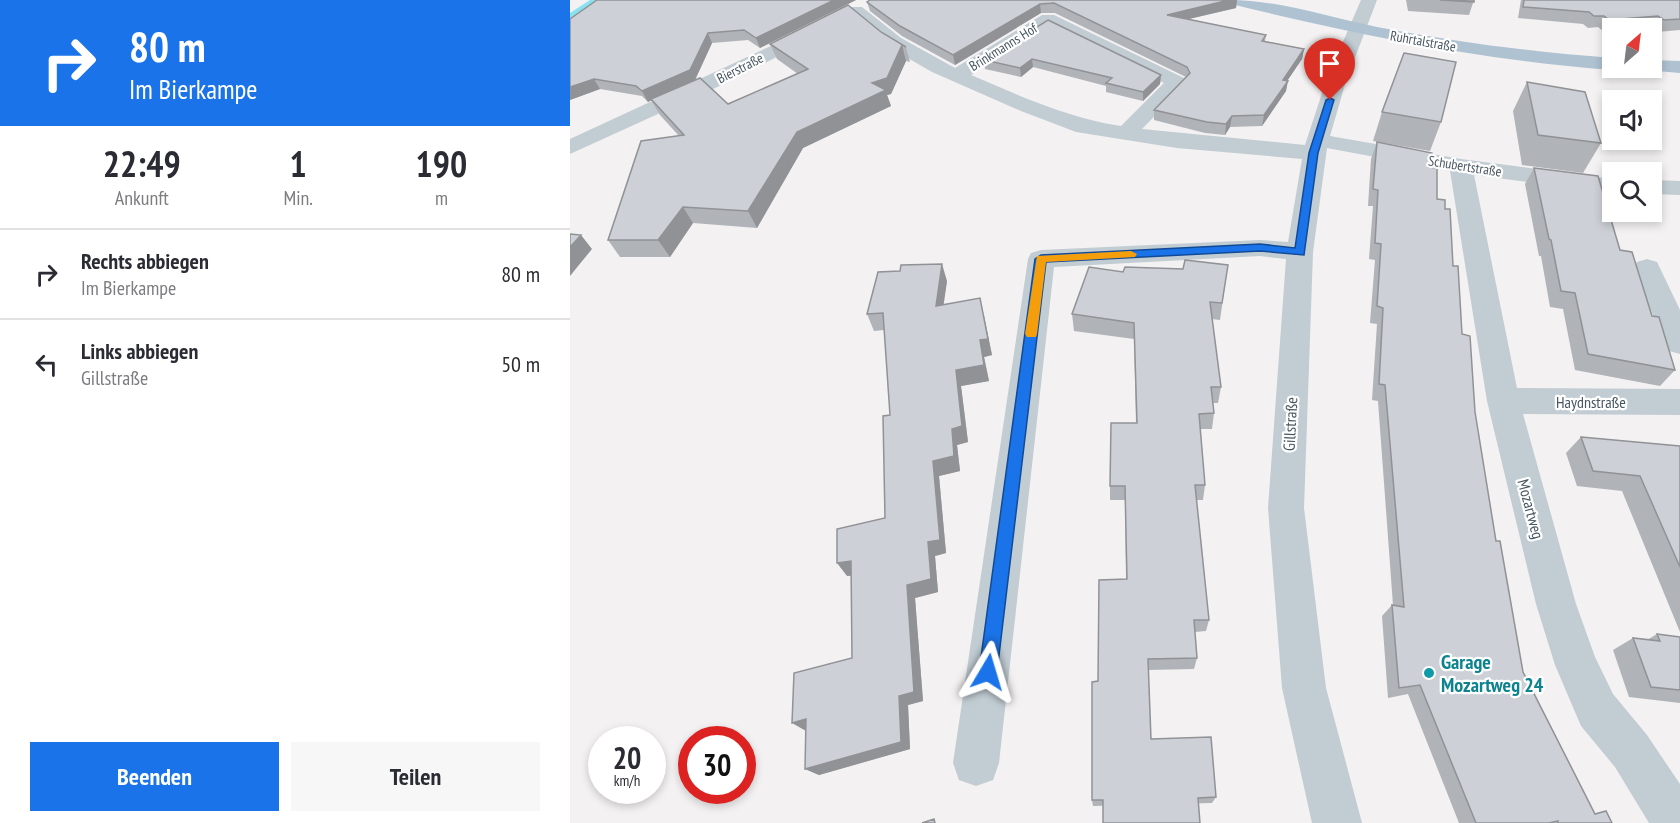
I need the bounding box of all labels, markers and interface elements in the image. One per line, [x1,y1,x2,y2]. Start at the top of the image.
north arrow [1602,18,1662,78]
map controls [1602,18,1662,222]
text: 80 m [129,19,206,74]
street label: Brinkmanns Hof [966,19,1041,75]
icon: right [30,24,108,102]
street label: Ruhrtalstraße [1389,26,1458,56]
pin [1304,38,1355,100]
icon: arrive [1313,47,1346,80]
street label: Bierstraße [714,49,766,87]
text: Im Bierkampe [129,72,257,106]
button: sound [1602,90,1662,150]
text: 22:49 [103,140,181,187]
text: 1 [290,140,307,187]
text: 190 [416,140,467,187]
street label: Schubertstraße [1427,151,1503,181]
button: search [1602,162,1662,222]
text: Ankunft [115,185,169,211]
text: Min. [283,185,313,211]
text: m [435,185,448,211]
text: Rechts abbiegen [81,247,209,275]
icon: right [30,258,63,291]
text: 80 m [501,260,540,288]
text: Im Bierkampe [81,275,176,301]
text: Links abbiegen [81,337,198,365]
icon: left [30,348,63,381]
text: 50 m [501,350,540,378]
text: Gillstraße [81,365,148,391]
street label: Haydnstraße [1556,392,1626,412]
street label: Gillstraße [1279,397,1301,451]
street label: Mozartweg [1513,477,1549,541]
position arrow [956,640,1020,704]
place label: Garage Mozartweg 24 [1441,649,1544,698]
marker: Garage Mozartweg 24 [1422,666,1436,680]
speed limit sign: 30 [678,726,756,804]
text: 20 [613,738,641,777]
button: Beenden [30,742,279,811]
button: Teilen [291,742,540,811]
text: km/h [614,771,640,790]

